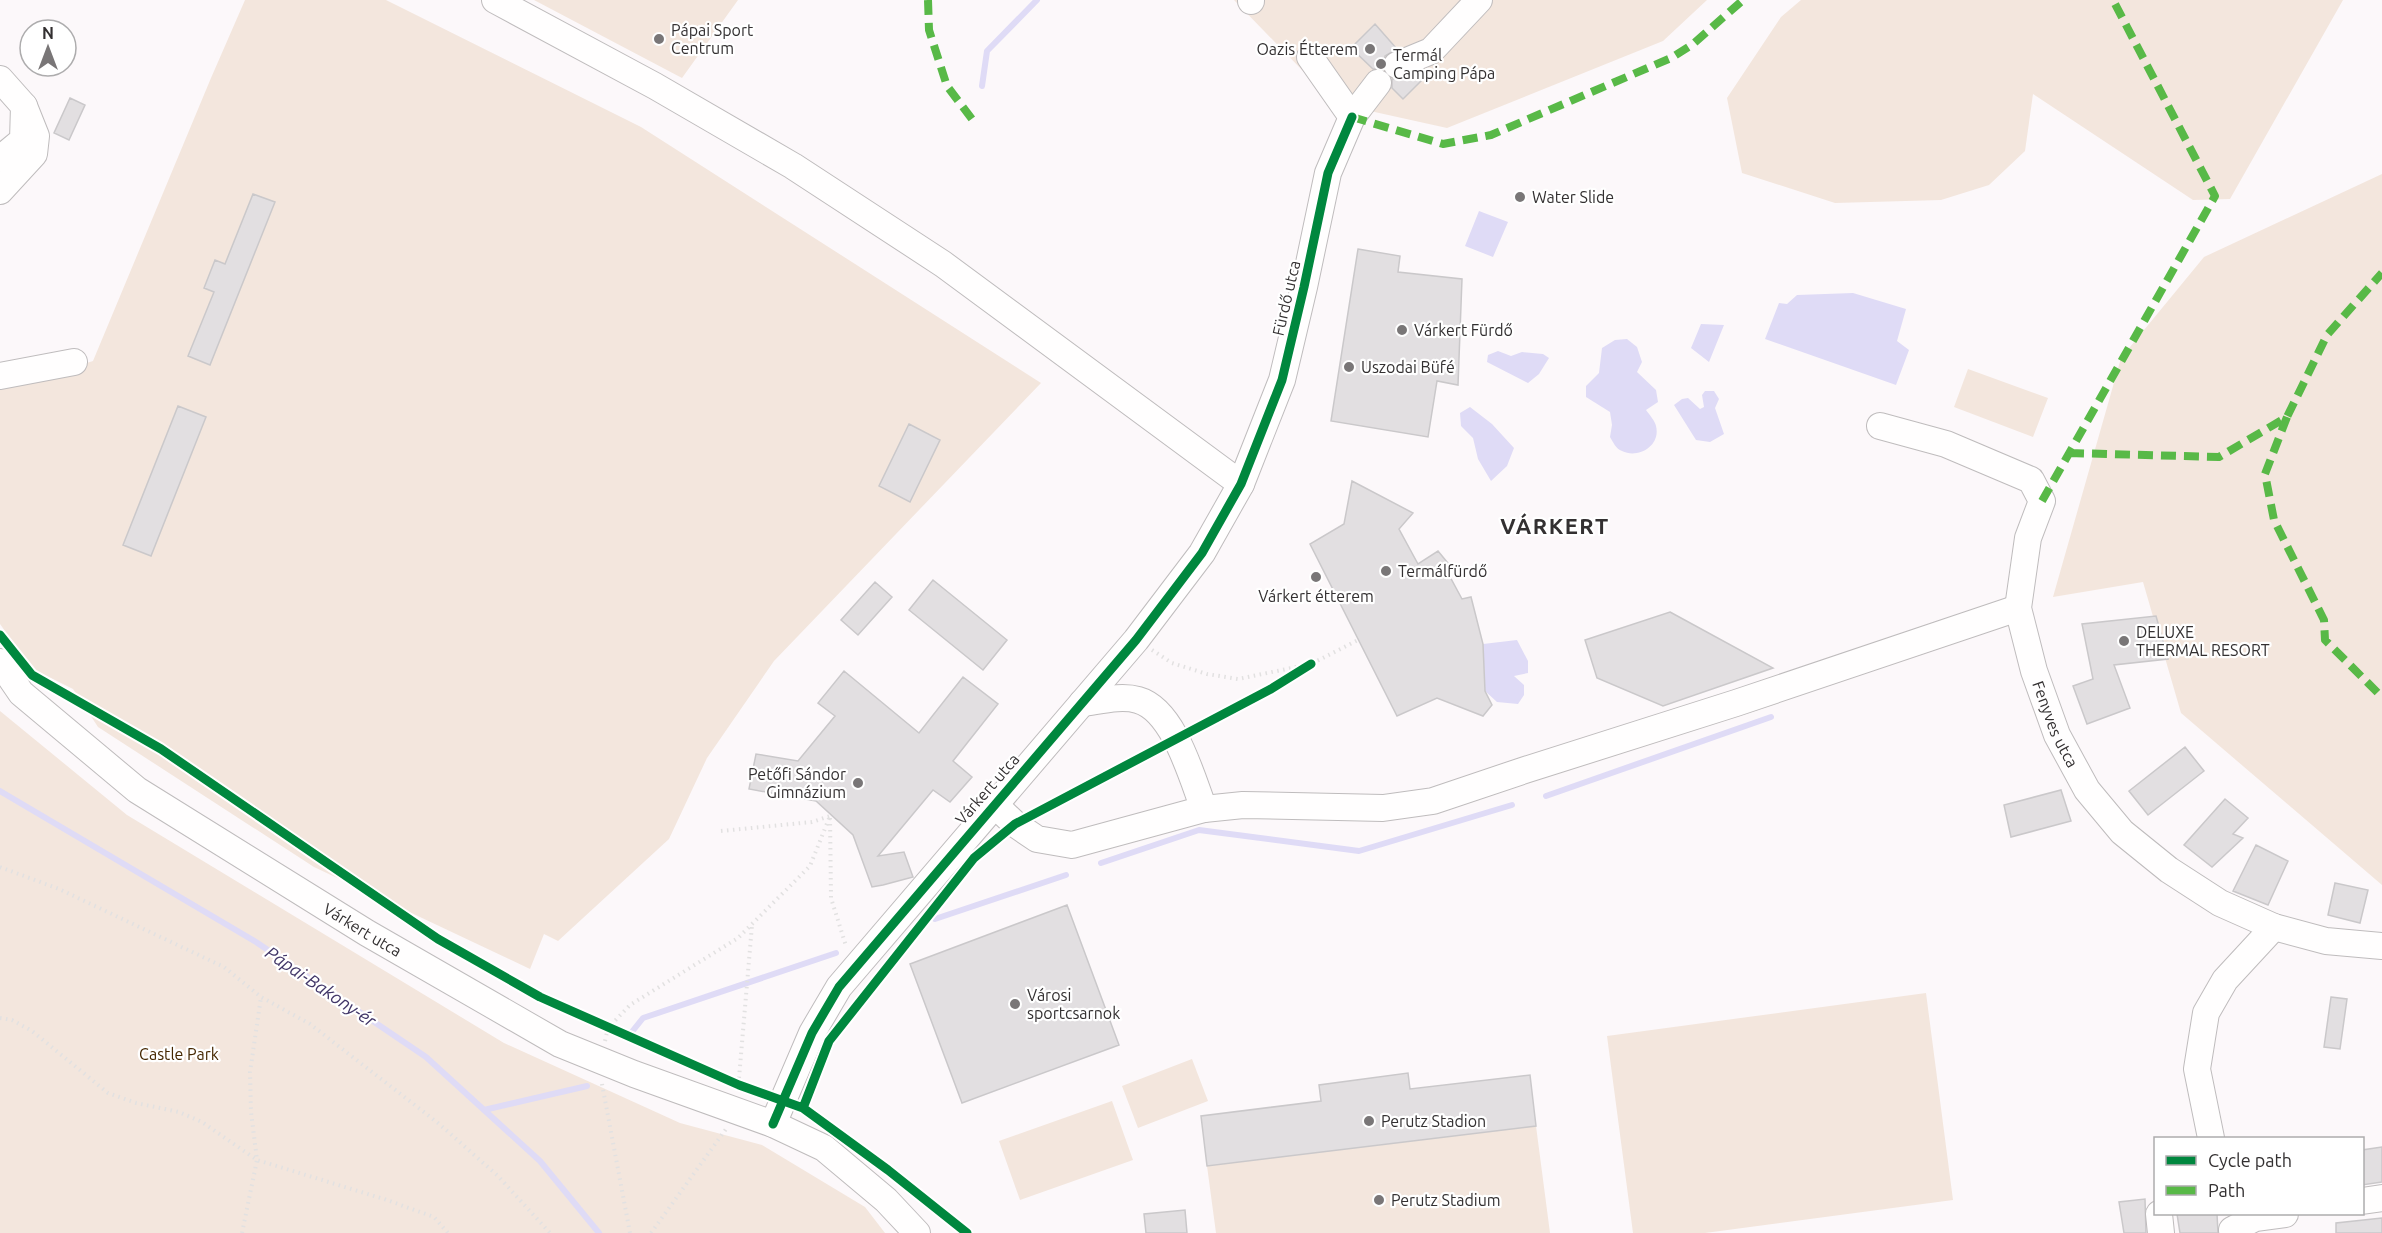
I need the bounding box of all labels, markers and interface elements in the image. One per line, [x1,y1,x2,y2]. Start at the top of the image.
north arrow [18,18,78,78]
place label: Pápai Sport Centrum [671,21,754,57]
text: N [42,24,54,42]
marker: Pápai Sport Centrum [652,32,666,46]
place label: Oazis Étterem [1256,38,1358,58]
marker: Oazis Étterem [1363,42,1377,56]
place label: Termál Camping Pápa [1393,46,1495,82]
marker: Termál Camping Pápa [1374,57,1388,71]
place label: Water Slide [1532,188,1614,206]
marker: Water Slide [1513,190,1527,204]
street label: Fürdő utca [1269,259,1303,337]
place label: Várkert Fürdő [1414,321,1513,339]
marker: Várkert Fürdő [1395,323,1409,337]
place label: Uszodai Büfé [1361,358,1455,376]
marker: Uszodai Büfé [1342,360,1356,374]
district label: VÁRKERT [1500,513,1610,538]
place label: Termálfürdő [1398,562,1487,580]
marker: Termálfürdő [1379,564,1393,578]
marker: Várkert étterem [1309,570,1323,584]
place label: Várkert étterem [1258,587,1374,605]
place label: DELUXE THERMAL RESORT [2136,623,2270,659]
marker: DELUXE THERMAL RESORT [2117,634,2131,648]
street label: Fenyves utca [2029,678,2082,771]
street label: Várkert utca [951,750,1023,828]
place label: Petőfi Sándor Gimnázium [748,765,846,801]
marker: Petőfi Sándor Gimnázium [851,776,865,790]
street label: Várkert utca [320,899,405,960]
water label: Pápai-Bakony-ér [262,942,381,1031]
place label: Városi sportcsarnok [1027,986,1120,1022]
marker: Városi sportcsarnok [1008,997,1022,1011]
park label: Castle Park [139,1045,219,1063]
place label: Perutz Stadion [1381,1112,1486,1130]
marker: Perutz Stadion [1362,1114,1376,1128]
legend [2154,1137,2364,1215]
text: Cycle path [2208,1150,2292,1170]
text: Path [2208,1180,2245,1200]
place label: Perutz Stadium [1391,1191,1501,1209]
marker: Perutz Stadium [1372,1193,1386,1207]

